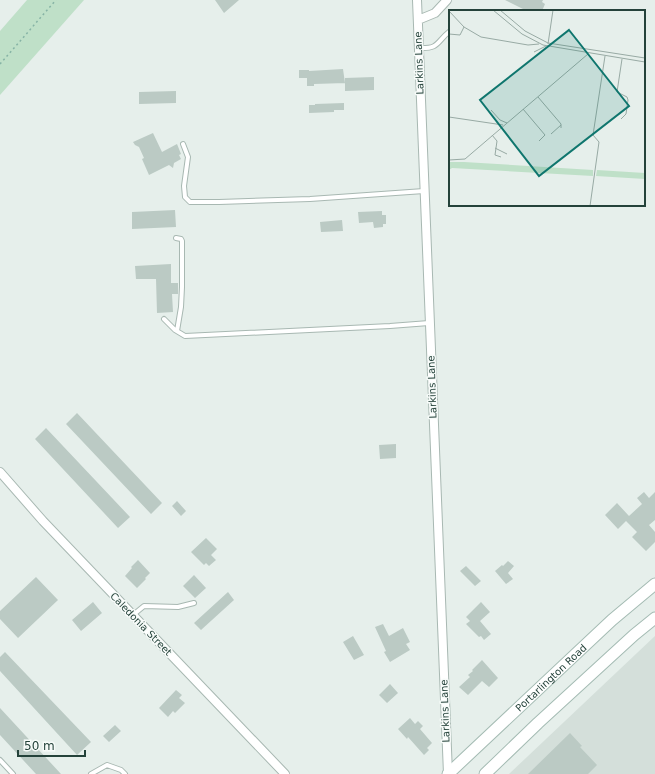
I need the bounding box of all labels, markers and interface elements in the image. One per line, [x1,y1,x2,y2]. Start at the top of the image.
inset map [449,10,645,206]
street label: Larkins Lane [412,31,426,95]
street label: Larkins Lane [425,355,439,419]
street label: Caledonia Street [108,590,174,658]
street label: Portarlington Road [513,642,588,713]
street label: Larkins Lane [438,679,452,743]
scale bar [18,732,85,758]
text: 50 m [24,739,55,753]

